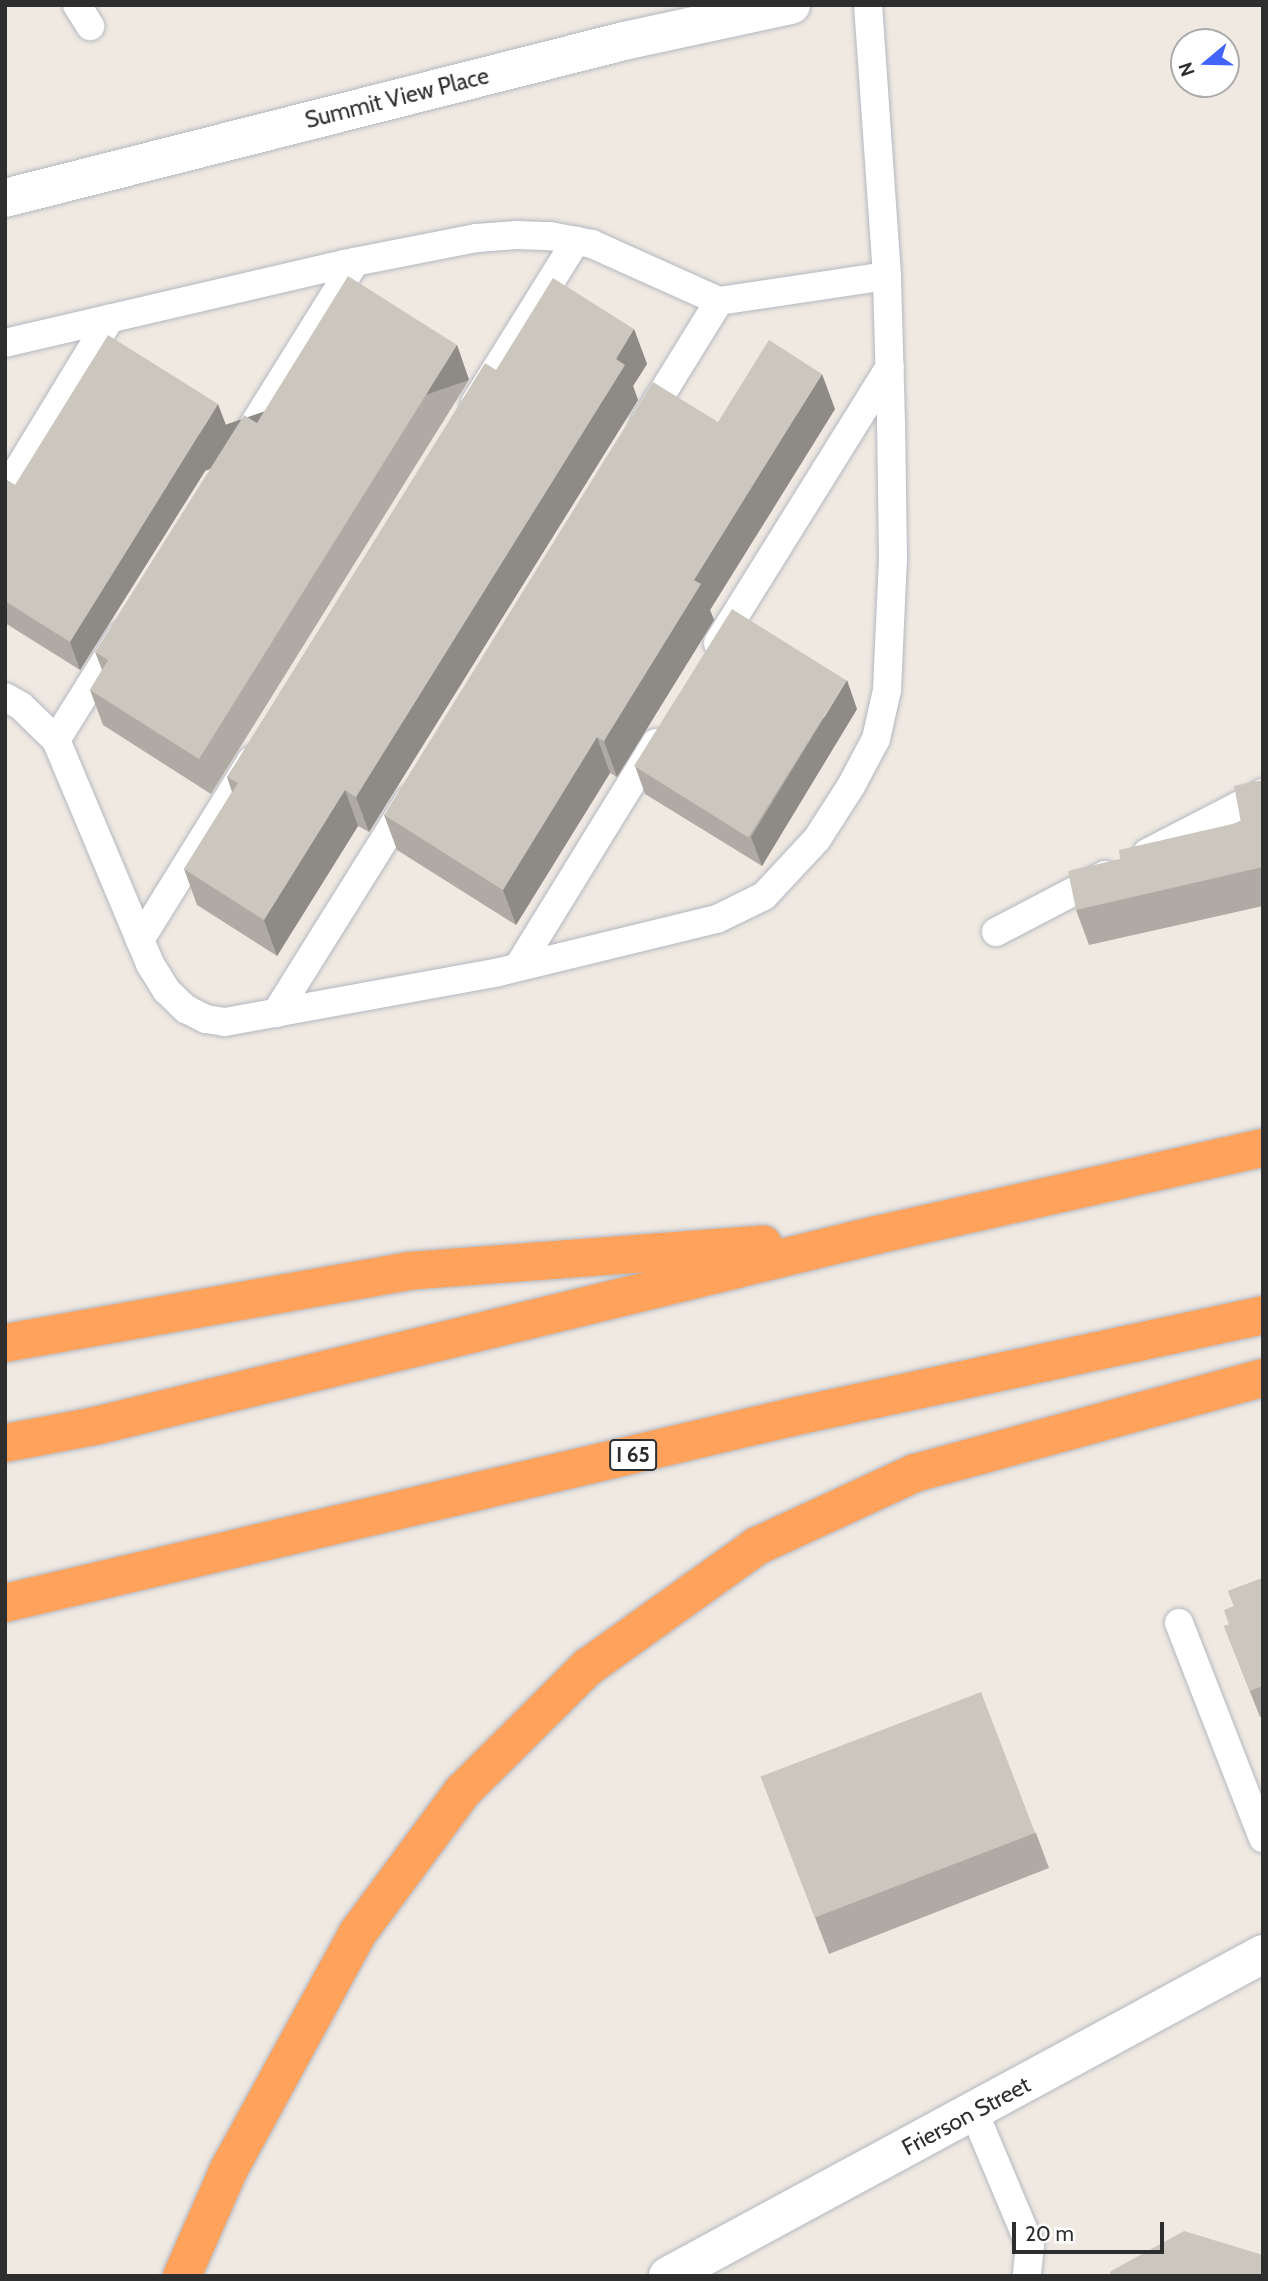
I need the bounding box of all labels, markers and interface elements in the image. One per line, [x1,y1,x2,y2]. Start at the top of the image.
north arrow [1170,28,1240,98]
text: N [1174,59,1200,79]
street label: Summit View Place [302,62,492,134]
road number: I 65 [608,1438,658,1472]
street label: Frierson Street [897,2071,1035,2161]
scale bar [1016,2208,1168,2252]
text: 20 m [1025,2221,1074,2246]

